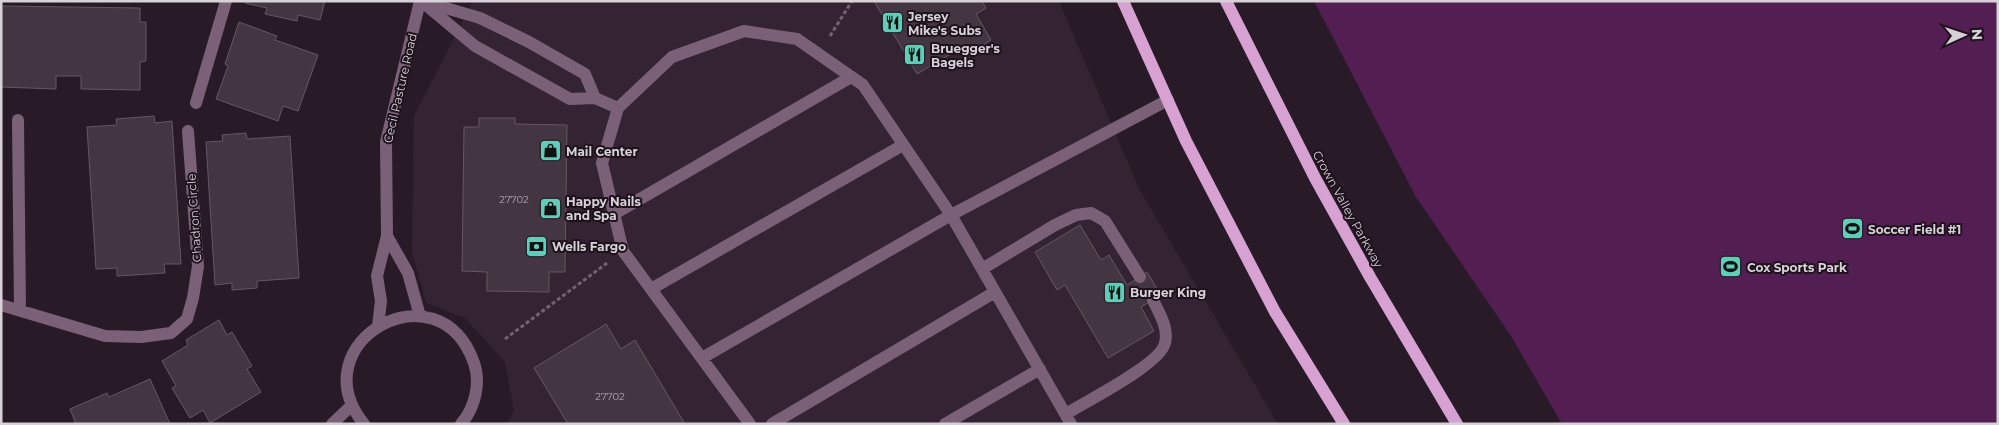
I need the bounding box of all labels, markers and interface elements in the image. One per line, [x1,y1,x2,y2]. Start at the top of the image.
place label: Jersey Mike's Subs [907,9,982,38]
north arrow [1939,10,1989,60]
restaurant icon: Jersey Mike's Subs [880,11,904,35]
text: N [1968,28,1986,40]
street label: Cecil Pasture Road [380,32,420,144]
place label: Bruegger's Bagels [931,41,1000,70]
restaurant icon: Bruegger's Bagels [903,43,927,67]
shop icon: Mail Center [538,139,562,163]
place label: Mail Center [566,144,638,159]
street label: Crown Valley Parkway [1310,148,1387,270]
street label: Chadron Circle [183,173,205,263]
house number: 27702 [499,193,529,206]
place label: Happy Nails and Spa [566,194,641,223]
shop icon: Happy Nails and Spa [538,196,562,220]
sports icon: Soccer Field #1 [1840,217,1864,241]
place label: Soccer Field #1 [1868,222,1961,237]
bank icon: Wells Fargo [524,234,548,258]
place label: Wells Fargo [552,239,626,254]
sports icon: Cox Sports Park [1719,255,1743,279]
place label: Cox Sports Park [1747,260,1847,275]
restaurant icon: Burger King [1102,280,1126,304]
place label: Burger King [1130,285,1206,300]
house number: 27702 [595,390,625,403]

